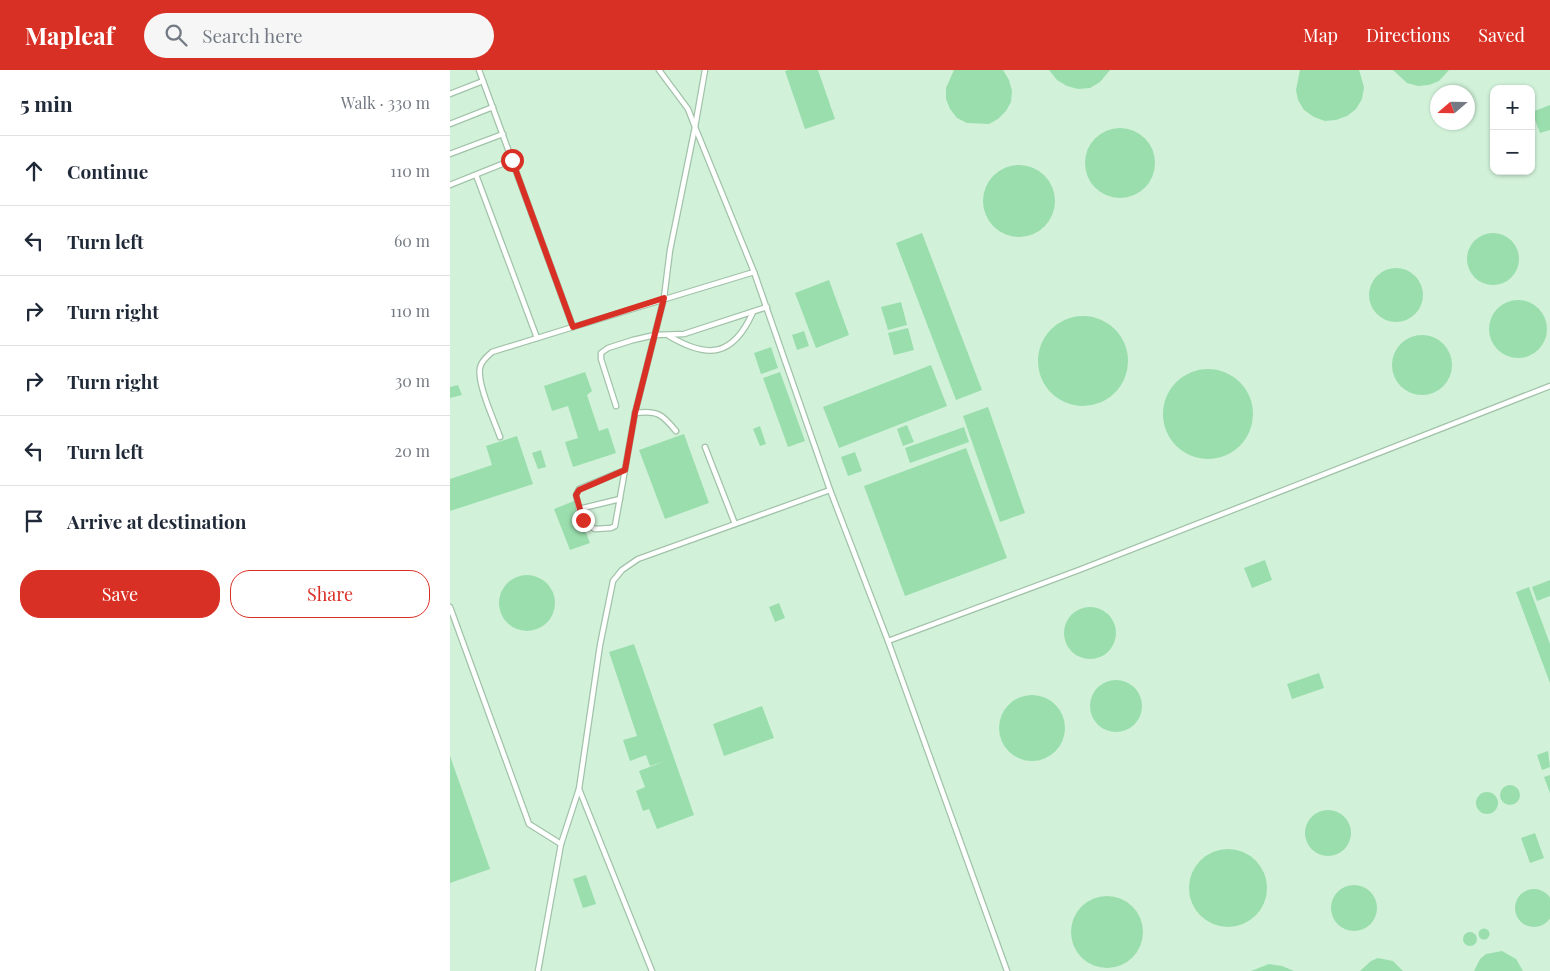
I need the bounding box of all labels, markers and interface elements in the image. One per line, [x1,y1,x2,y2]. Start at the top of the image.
search box [144,13,494,58]
text: Mapleaf [25,19,114,51]
icon: search [162,21,190,49]
text: Search here [202,22,303,48]
text: Map [1303,23,1338,47]
text: Directions [1366,23,1450,47]
text: Saved [1478,23,1525,47]
north arrow [1430,85,1475,130]
map controls [1490,85,1535,175]
button: + [1490,85,1535,130]
text: 5 min [20,89,73,117]
text: Walk · 330 m [341,92,430,113]
button: − [1490,130,1535,175]
route start [501,149,524,172]
icon: ahead [20,157,48,185]
text: Continue [67,158,148,184]
text: 110 m [390,160,430,181]
icon: left [20,227,48,255]
text: Turn left [67,228,144,254]
text: 60 m [394,230,430,251]
icon: right [20,297,48,325]
text: Turn right [67,298,159,324]
text: 110 m [390,300,430,321]
icon: right [20,367,48,395]
text: Turn right [67,368,159,394]
text: 30 m [395,370,430,391]
icon: left [20,437,48,465]
text: Turn left [67,438,144,464]
text: 20 m [395,440,430,461]
icon: arrive [20,507,48,535]
text: Arrive at destination [67,508,247,534]
route end [572,509,595,532]
button: Save [20,570,220,618]
button: Share [230,570,430,618]

